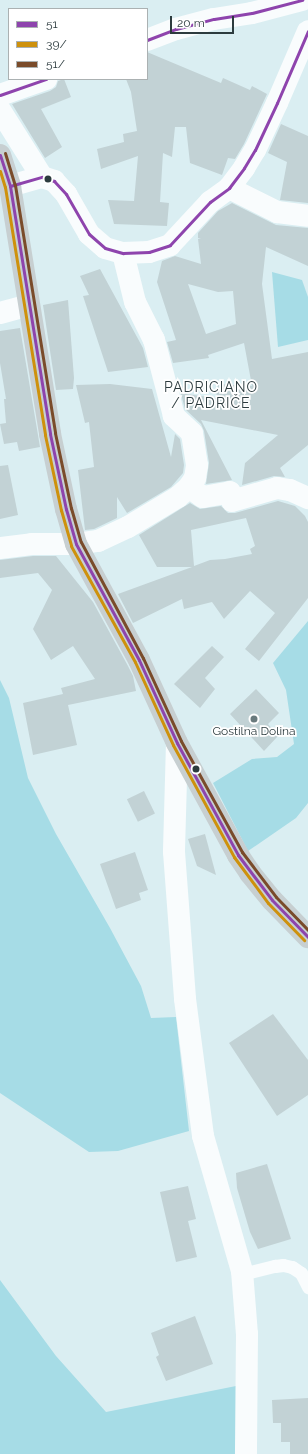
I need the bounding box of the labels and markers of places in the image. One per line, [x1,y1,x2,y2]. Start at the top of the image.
unlabelled marker [43,174,53,184]
marker: Gostilna Dolina [249,714,259,724]
place label: Gostilna Dolina [212,725,296,739]
unlabelled marker [191,764,201,774]

